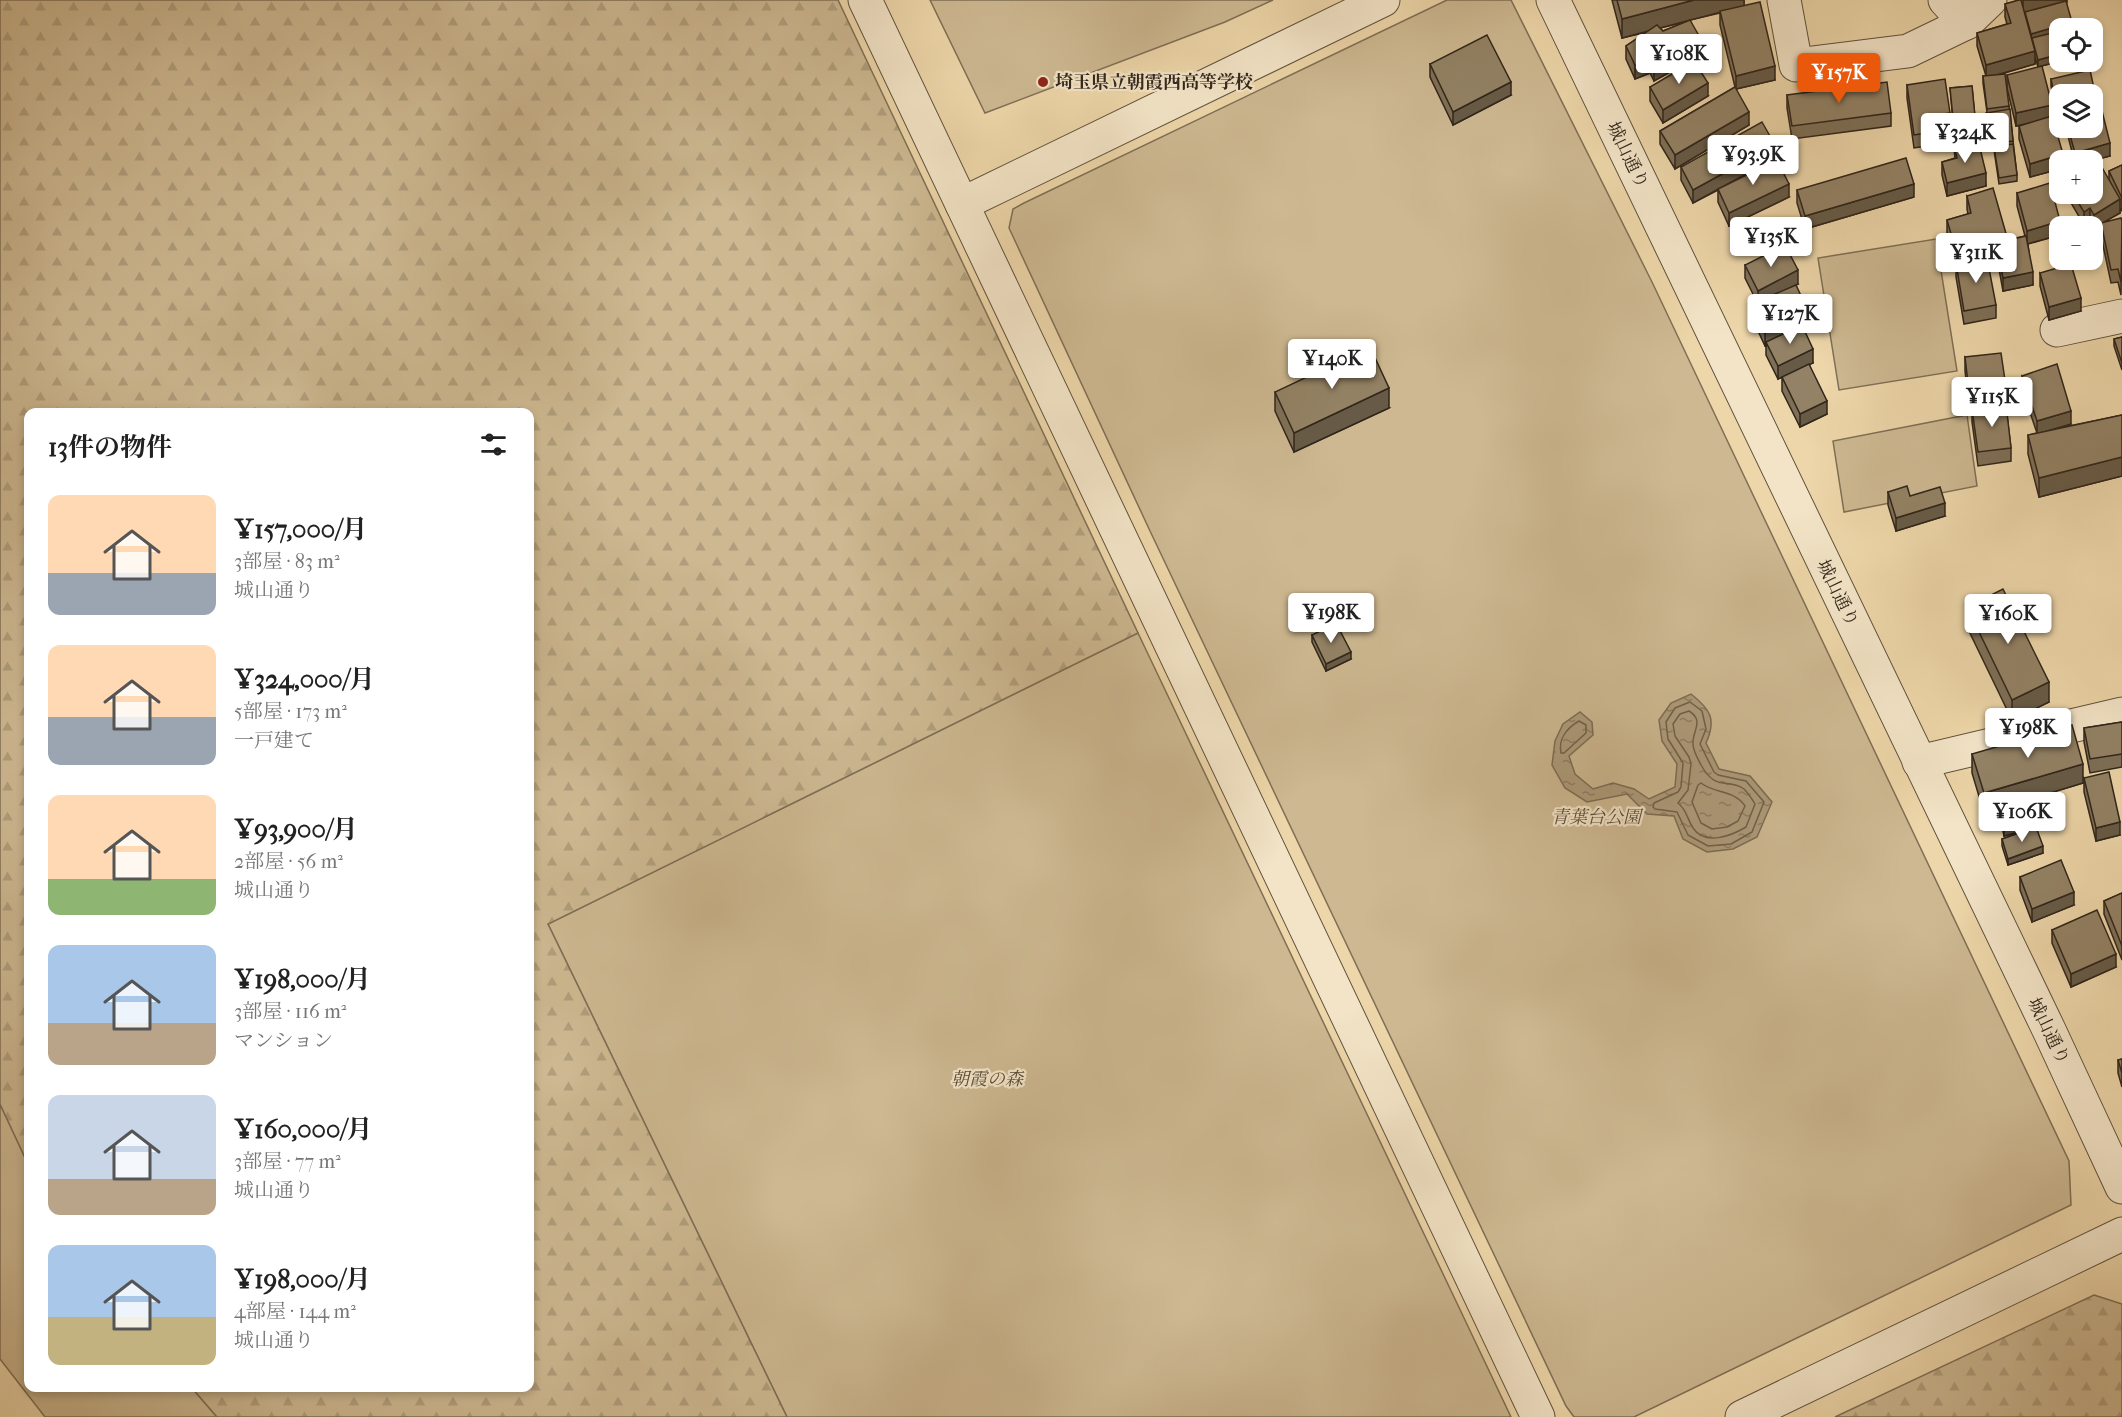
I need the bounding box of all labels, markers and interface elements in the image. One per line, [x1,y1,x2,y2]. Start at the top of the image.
map controls [2049,18,2103,270]
button: locate [2049,18,2103,72]
pin: ¥108K [1637,34,1721,85]
text: ¥108K [1650,42,1708,65]
pin: ¥157K [1797,53,1881,104]
text: ¥157K [1811,61,1867,84]
place label: 埼玉県立朝霞西高等学校 [1055,72,1253,93]
marker: 埼玉県立朝霞西高等学校 [1036,75,1050,89]
button: layers [2049,84,2103,138]
pin: ¥324K [1923,113,2007,164]
street label: 城山通り [1602,118,1653,192]
text: ¥324K [1935,121,1995,144]
pin: ¥93.9K [1704,135,1802,186]
text: ¥93.9K [1722,143,1784,166]
button: + [2049,150,2103,204]
button: − [2049,216,2103,270]
pin: ¥135K [1729,217,1813,268]
text: ¥135K [1744,225,1798,248]
pin: ¥311K [1934,233,2018,284]
text: ¥311K [1950,241,2002,264]
pin: ¥127K [1748,294,1832,345]
text: ¥127K [1761,302,1819,325]
pin: ¥140K [1290,339,1374,390]
text: ¥140K [1302,347,1362,370]
pin: ¥115K [1950,377,2034,428]
text: ¥115K [1966,385,2018,408]
icon: filters [477,428,510,461]
text: 13件の物件 [48,432,172,463]
text: ¥157,000/月 [234,514,367,545]
icon: home [96,519,168,591]
text: 3部屋 · 83 m² [234,550,340,573]
street label: 城山通り [1812,556,1863,630]
text: 城山通り [234,579,314,602]
pin: ¥198K [1289,593,1373,644]
pin: ¥160K [1966,594,2050,645]
text: ¥198K [1302,601,1360,624]
text: ¥160K [1978,602,2038,625]
text: ¥324,000/月 [234,664,375,695]
icon: home [96,669,168,741]
text: 5部屋 · 173 m² [234,700,347,723]
pin: ¥198K [1986,708,2070,759]
text: ¥198K [1999,716,2057,739]
text: 一戸建て [234,729,314,752]
pin: ¥106K [1980,792,2064,843]
text: ¥106K [1993,800,2051,823]
park label: 青葉台公園 [1551,807,1644,828]
text: ¥93,900/月 [234,814,358,845]
icon: home [96,819,168,891]
text: 2部屋 · 56 m² [234,850,343,873]
text: 城山通り [234,879,314,902]
text: ¥198,000/月 [234,964,371,995]
icon: home [96,969,168,1041]
street label: 城山通り [2023,994,2074,1068]
text: 3部屋 · 116 m² [234,1000,346,1023]
text: マンション [234,1029,333,1052]
park label: 朝霞の森 [951,1069,1025,1090]
text: ¥160,000/月 [234,1114,373,1145]
icon: home [96,1119,168,1191]
text: 3部屋 · 77 m² [234,1150,341,1173]
text: 城山通り [234,1179,314,1202]
text: ¥198,000/月 [234,1264,371,1295]
icon: home [96,1269,168,1341]
text: 4部屋 · 144 m² [234,1300,356,1323]
text: 城山通り [234,1329,314,1352]

